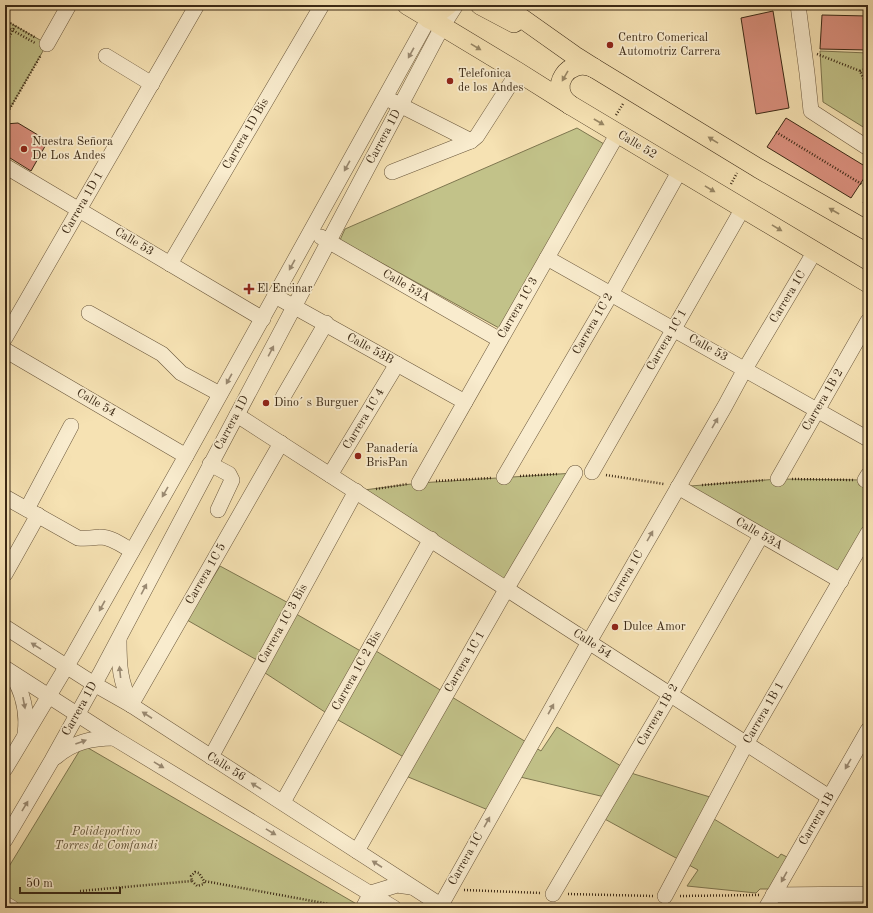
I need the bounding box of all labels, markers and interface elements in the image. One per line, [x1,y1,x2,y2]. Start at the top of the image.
place label: Centro Comerical Automotriz Carrera [618,32,720,58]
marker: Centro Comerical Automotriz Carrera [605,40,615,50]
one-way arrow [470,43,482,50]
one-way arrow [407,47,414,59]
place label: Telefonica de los Andes [458,68,524,94]
one-way arrow [561,70,568,82]
marker: Telefonica de los Andes [445,76,455,86]
street label: Carrera 1D Bis [221,96,271,172]
street label: Carrera 1D [365,108,403,166]
one-way arrow [593,118,605,125]
street label: Calle 52 [615,128,659,161]
place label: Nuestra Señora De Los Andes [32,136,113,162]
one-way arrow [707,137,719,144]
marker: Nuestra Señora De Los Andes [19,144,29,154]
one-way arrow [344,160,351,172]
street label: Carrera 1D 1 [60,170,106,236]
one-way arrow [704,185,716,192]
one-way arrow [828,208,840,215]
street label: Calle 53 [112,225,156,258]
one-way arrow [771,225,783,232]
one-way arrow [289,260,296,271]
street label: Calle 53A [380,267,432,304]
street label: Carrera 1C [768,269,808,325]
street label: Carrera 1C 3 [496,275,540,341]
place label: El Encinar [257,283,313,295]
marker: El Encinar [244,284,254,294]
street label: Carrera 1C 2 [571,291,615,357]
street label: Carrera 1C 1 [645,307,689,373]
street label: Calle 53B [345,330,396,367]
street label: Calle 53 [686,331,730,364]
one-way arrow [267,345,274,357]
street label: Carrera 1B 2 [801,367,845,433]
one-way arrow [226,373,232,385]
street label: Calle 54 [74,386,118,419]
street label: Carrera 1C 4 [341,386,387,452]
street label: Carrera 1D [213,394,251,452]
place label: Dino´ s Burguer [274,397,358,409]
marker: Dino´ s Burguer [261,398,271,408]
one-way arrow [712,417,719,429]
place label: Panadería BrisPan [366,443,418,469]
marker: Panadería BrisPan [353,451,363,461]
one-way arrow [162,487,169,498]
street label: Calle 53A [733,515,785,552]
one-way arrow [647,530,654,541]
street label: Carrera 1C 5 [183,541,228,607]
street label: Carrera 1C [606,549,646,605]
street label: Carrera 1C 3 Bis [256,582,310,666]
one-way arrow [141,584,147,595]
one-way arrow [98,600,105,611]
place label: Dulce Amor [623,621,686,633]
marker: Dulce Amor [610,622,620,632]
street label: Calle 54 [571,626,614,661]
street label: Carrera 1C 2 Bis [330,629,384,713]
street label: Carrera 1C 1 [443,629,487,695]
one-way arrow [30,643,42,650]
one-way arrow [117,665,124,678]
street label: Carrera 1D [60,680,100,738]
street label: Carrera 1B 1 [742,680,786,746]
street label: Carrera 1B 2 [636,682,680,748]
one-way arrow [21,696,27,709]
one-way arrow [547,703,554,715]
one-way arrow [141,712,153,719]
one-way arrow [75,739,87,745]
street label: Calle 56 [204,750,248,784]
one-way arrow [845,758,852,770]
one-way arrow [154,761,164,769]
one-way arrow [251,782,261,790]
street label: Carrera 1B [797,791,837,847]
one-way arrow [21,801,29,811]
one-way arrow [484,816,490,828]
park label: Polideportivo Torres de Comfandi [55,826,157,852]
one-way arrow [265,829,277,836]
street label: Carrera 1C [447,830,485,888]
one-way arrow [371,861,383,868]
scale bar [20,869,120,895]
one-way arrow [781,871,787,883]
text: 50 m [26,877,53,890]

